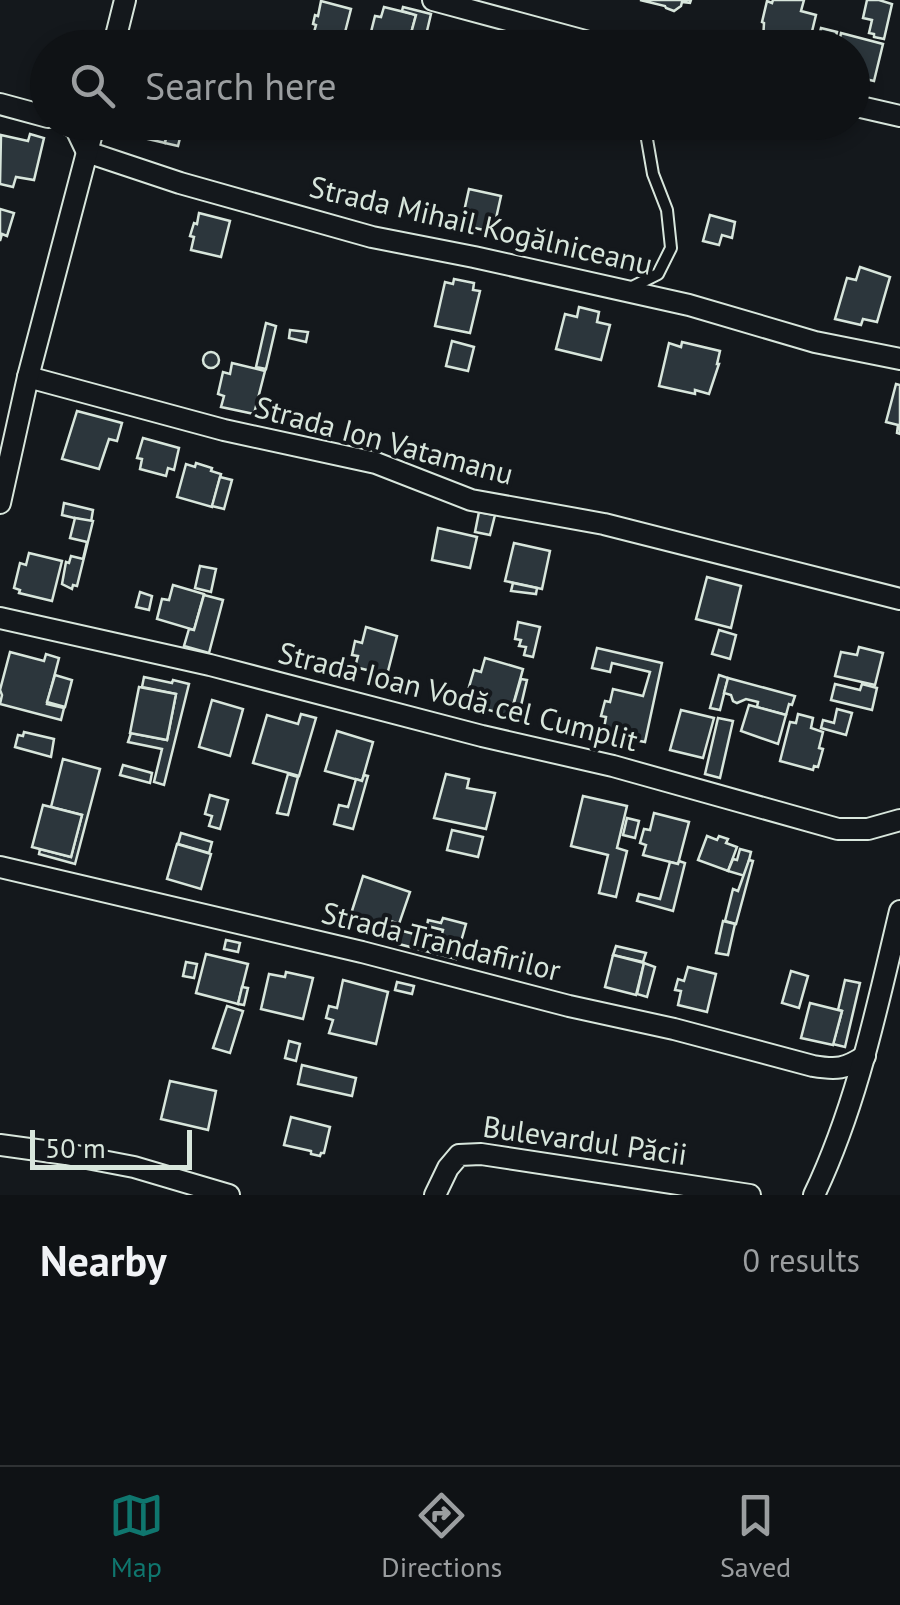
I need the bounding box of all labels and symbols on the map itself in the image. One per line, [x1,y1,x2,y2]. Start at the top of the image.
street label: Strada Mihail Kogălniceanu [306,166,657,283]
street label: Strada Ion Vatamanu [251,386,518,493]
street label: Strada Ioan Vodă cel Cumplit [275,632,642,759]
street label: Strada Trandafirilor [318,892,565,989]
street label: Bulevardul Păcii [481,1106,690,1173]
scale bar [30,1125,192,1170]

